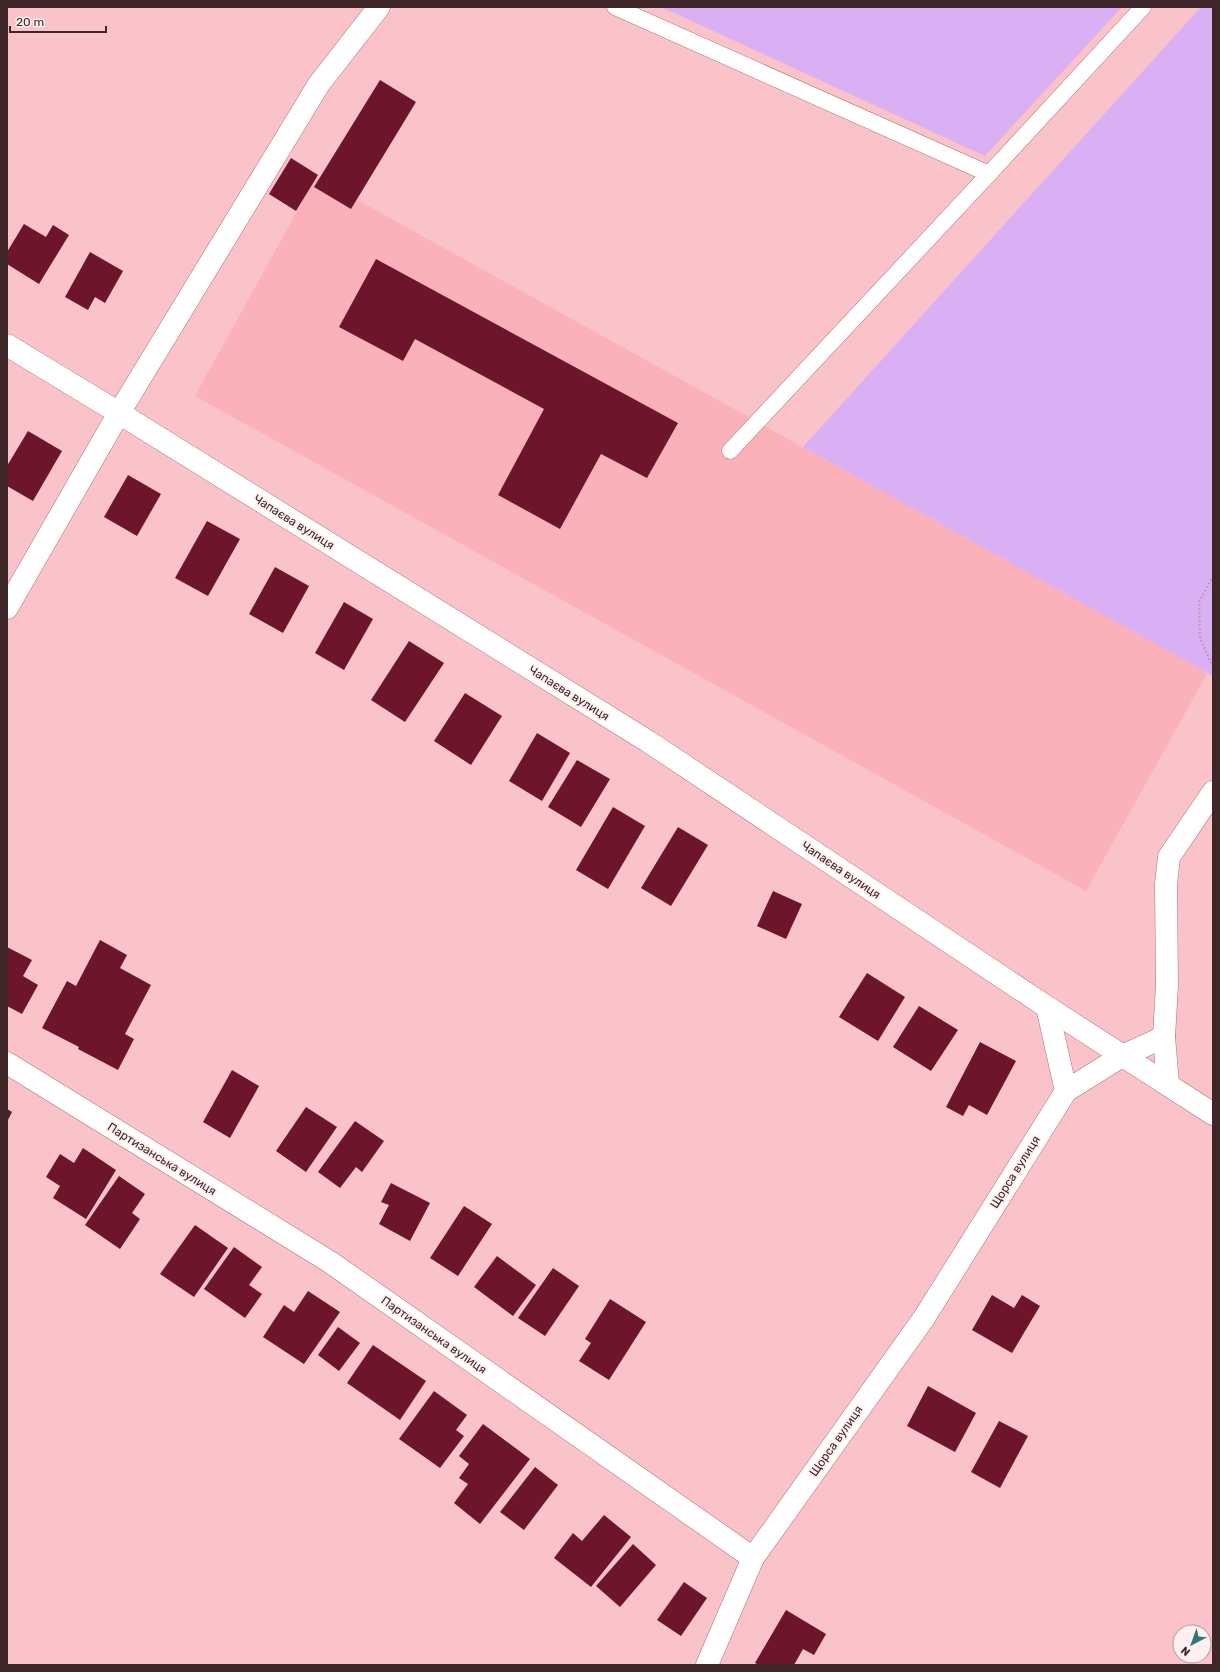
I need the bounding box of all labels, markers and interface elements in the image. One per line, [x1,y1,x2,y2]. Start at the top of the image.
scale bar [10,8,106,34]
text: 20 m [16,15,44,29]
street label: Чапаєва вулиця [251,492,337,552]
street label: Чапаєва вулиця [526,663,612,723]
street label: Чапаєва вулиця [799,838,883,902]
street label: Партизанська вулиця [105,1120,219,1198]
street label: Щорса вулиця [987,1133,1043,1211]
street label: Партизанська вулиця [379,1293,489,1377]
street label: Щорса вулиця [806,1403,866,1479]
north arrow [1172,1624,1212,1664]
text: N [1178,1644,1193,1659]

